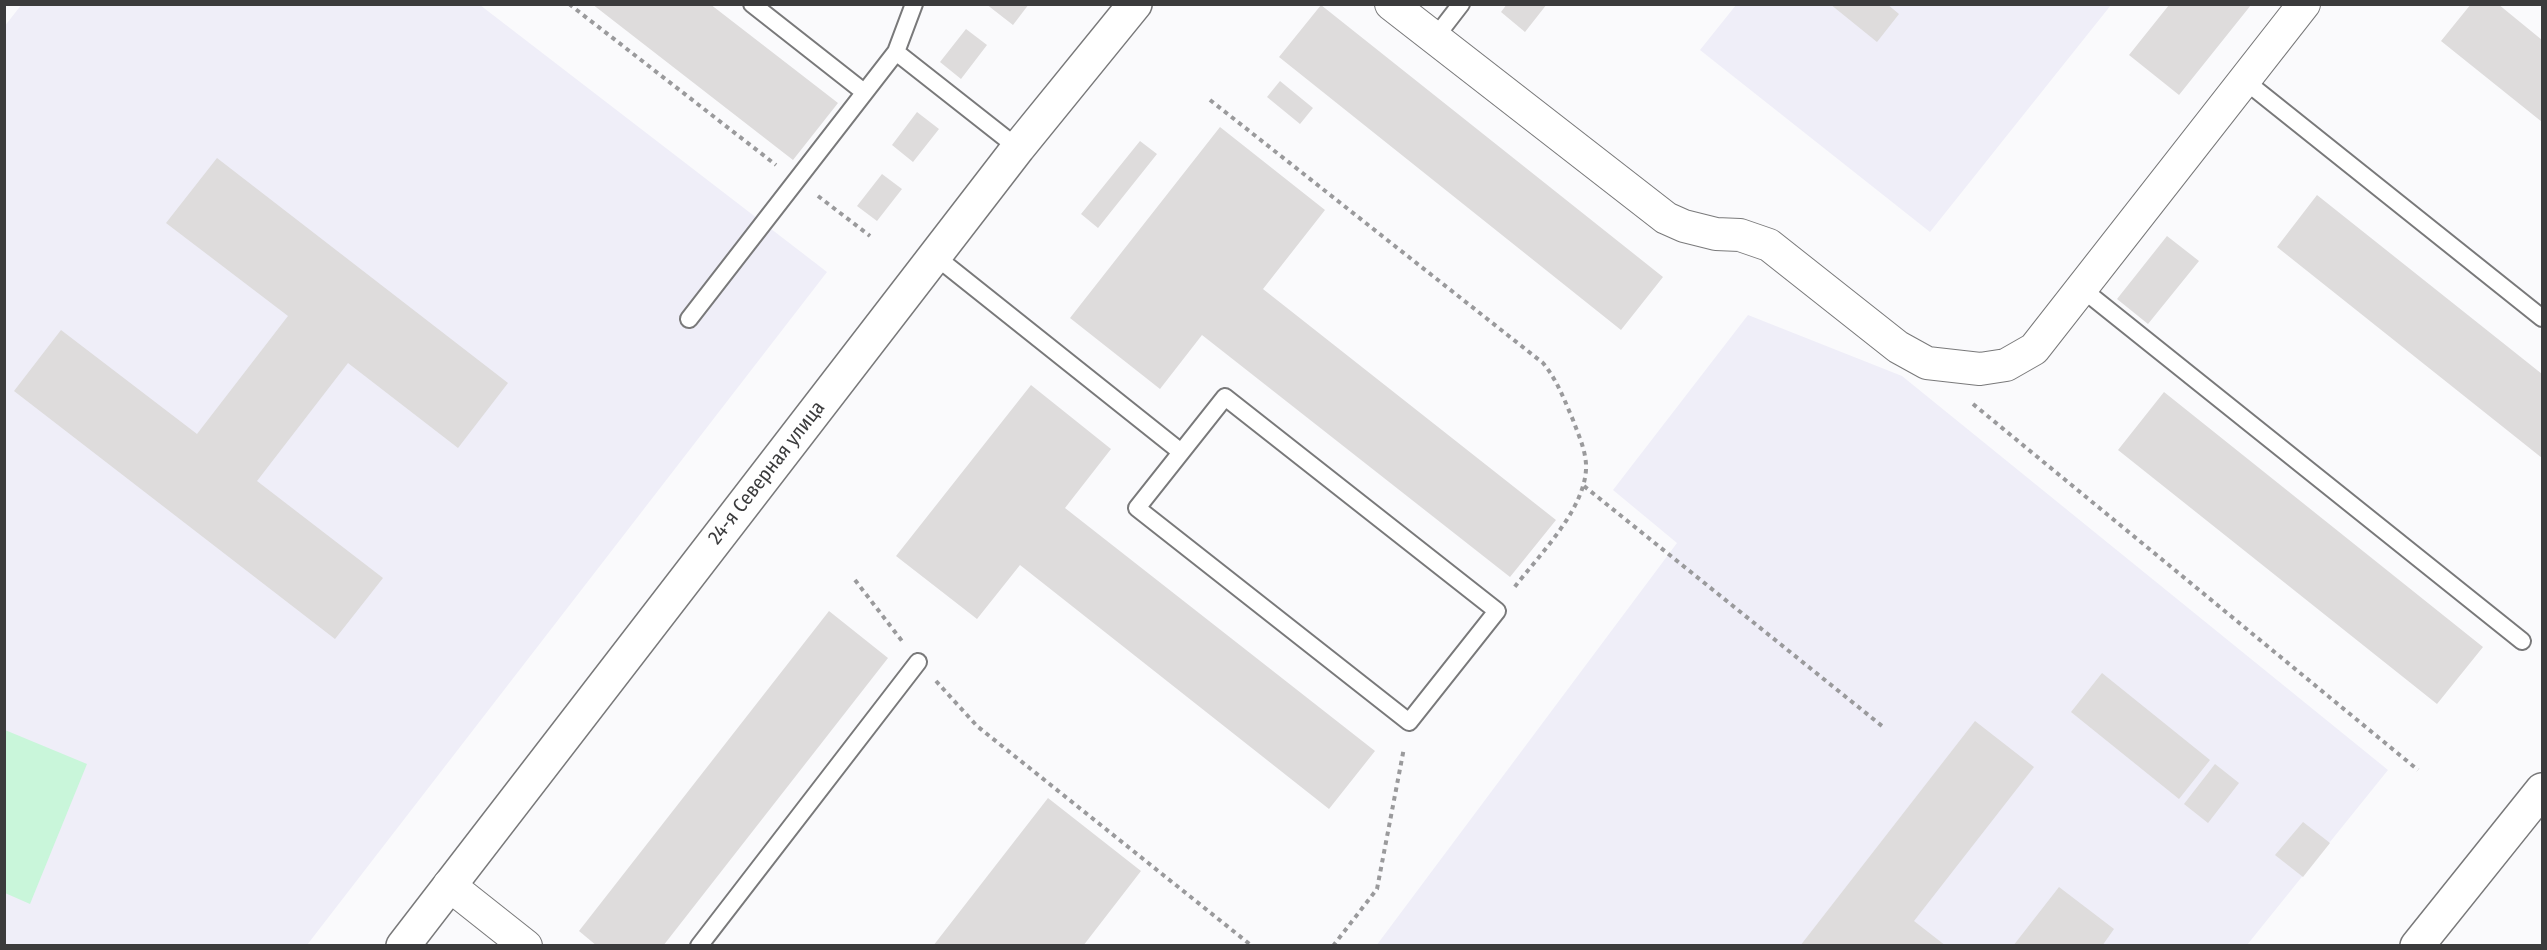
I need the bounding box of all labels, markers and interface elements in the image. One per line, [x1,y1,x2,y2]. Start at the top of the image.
street label: 24-я Северная улица [704,397,830,549]

